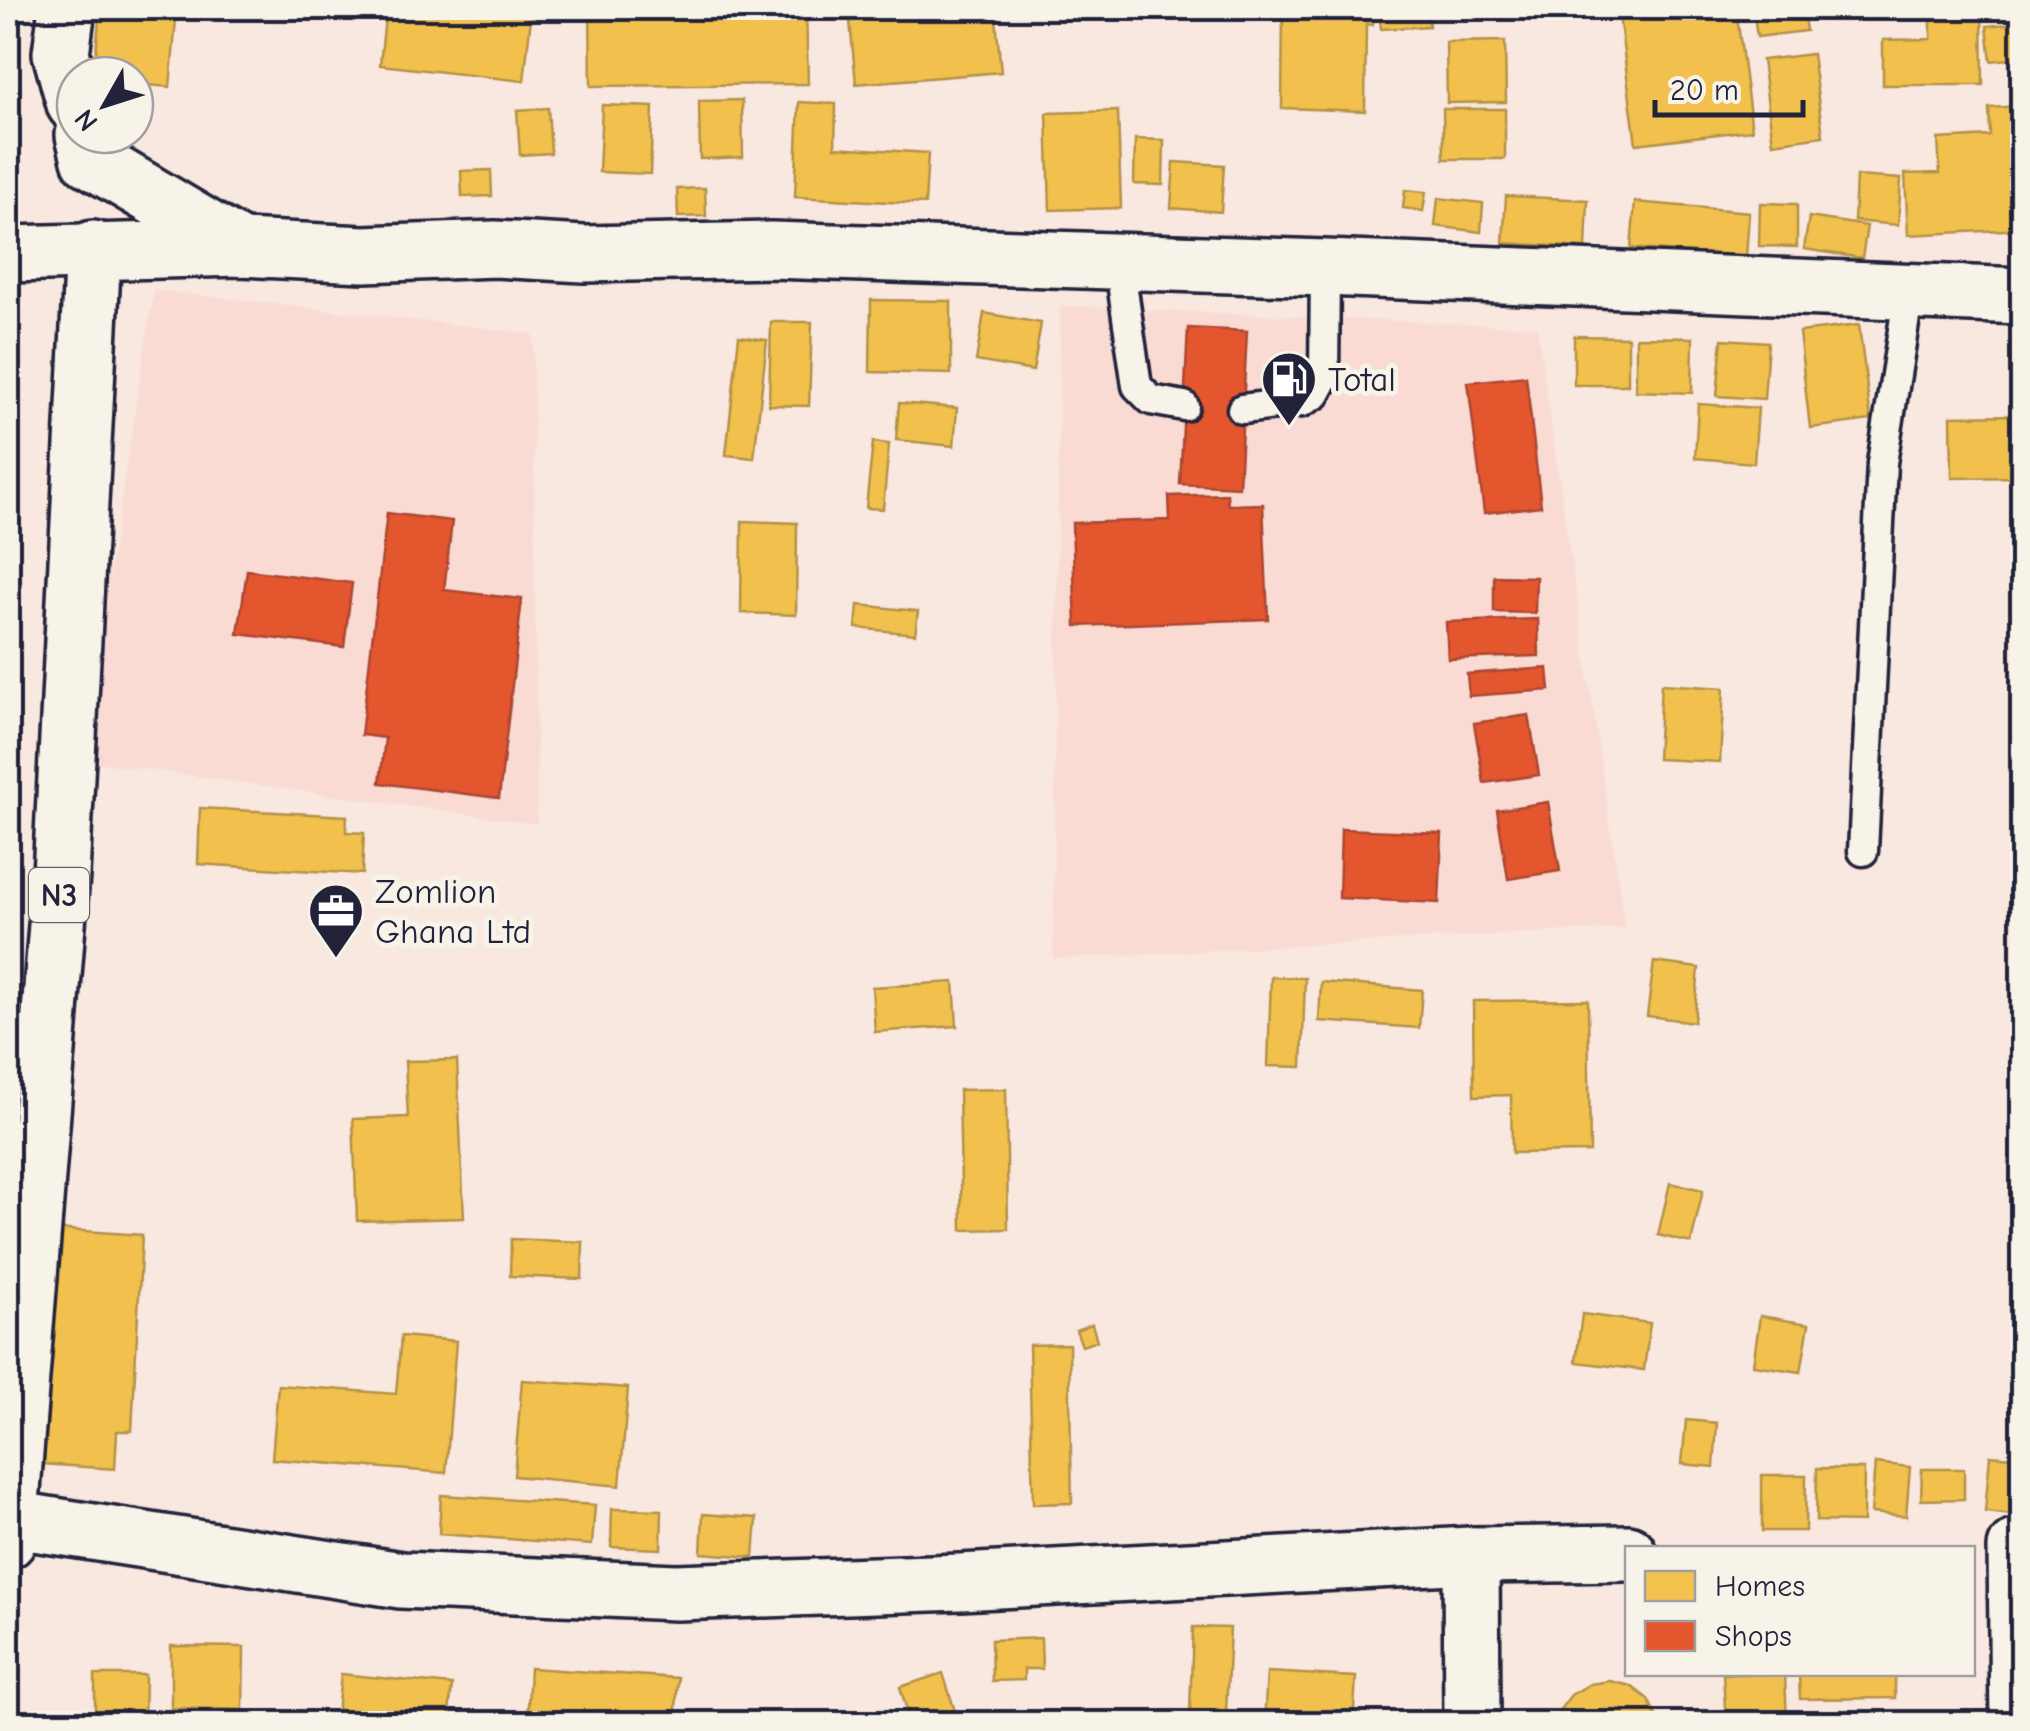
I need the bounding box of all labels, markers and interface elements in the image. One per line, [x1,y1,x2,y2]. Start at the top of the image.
north arrow [55,55,155,155]
scale bar [1655,55,1802,117]
text: 20 m [1670,73,1739,108]
text: N [68,103,105,137]
fuel station icon: Total [1259,349,1319,428]
place label: Total [1328,359,1396,400]
road number: N3 [29,868,89,922]
place label: Zomlion Ghana Ltd [375,871,531,952]
office icon: Zomlion Ghana Ltd [306,881,366,960]
legend [1625,1546,1975,1676]
text: Homes [1715,1569,1805,1604]
text: Shops [1715,1619,1792,1654]

